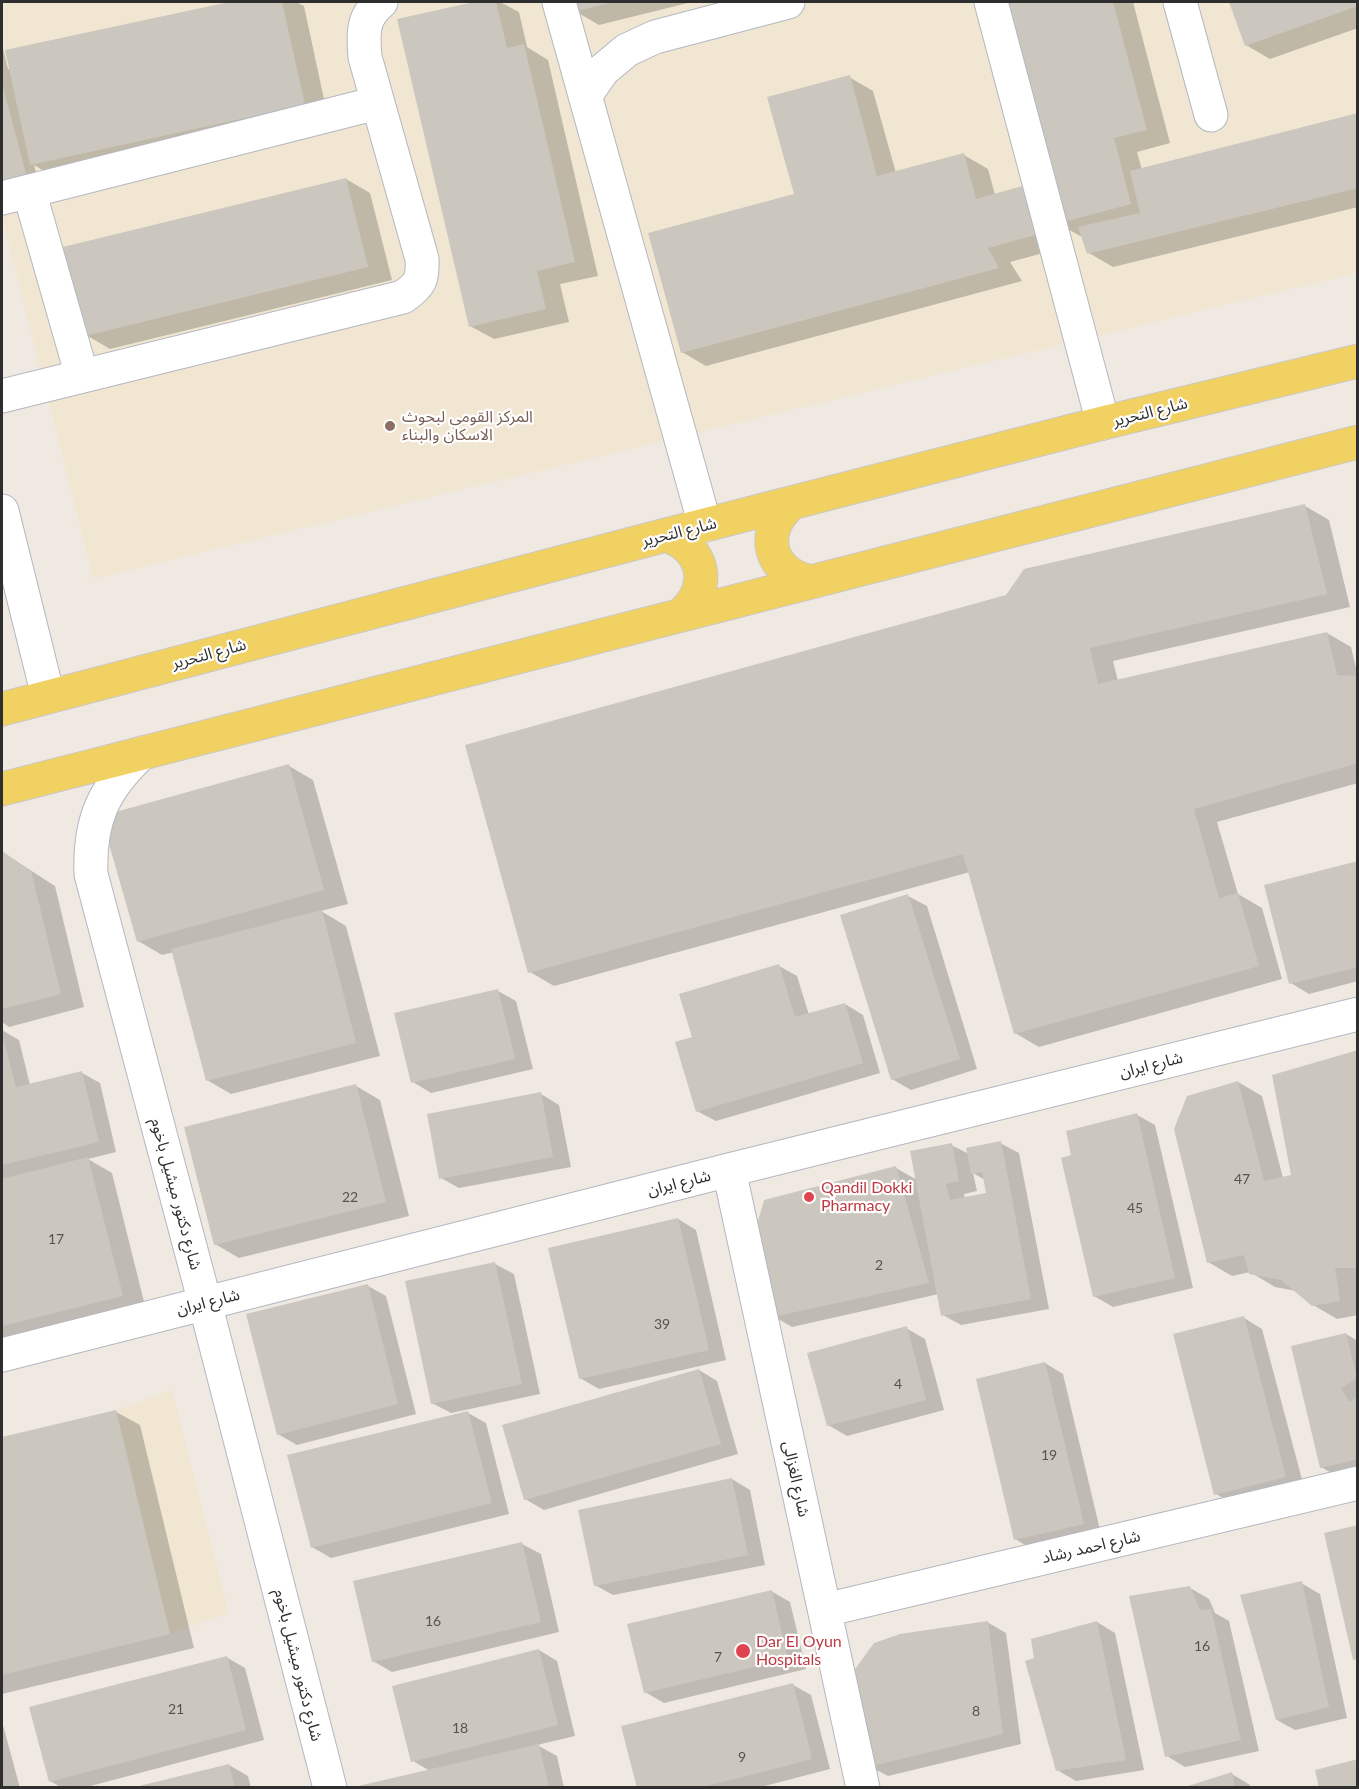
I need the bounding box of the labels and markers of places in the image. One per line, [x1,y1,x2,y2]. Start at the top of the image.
place label: المركز القومي لبحوث الاسكان والبناء [402,407,533,445]
marker: المركز القومي لبحوث الاسكان والبناء [383,419,397,433]
place label: Qandil Dokki Pharmacy [821,1178,912,1216]
marker: Qandil Dokki Pharmacy [802,1190,816,1204]
place label: Dar El Oyun Hospitals [756,1632,842,1670]
marker: Dar El Oyun Hospitals [734,1642,752,1660]

